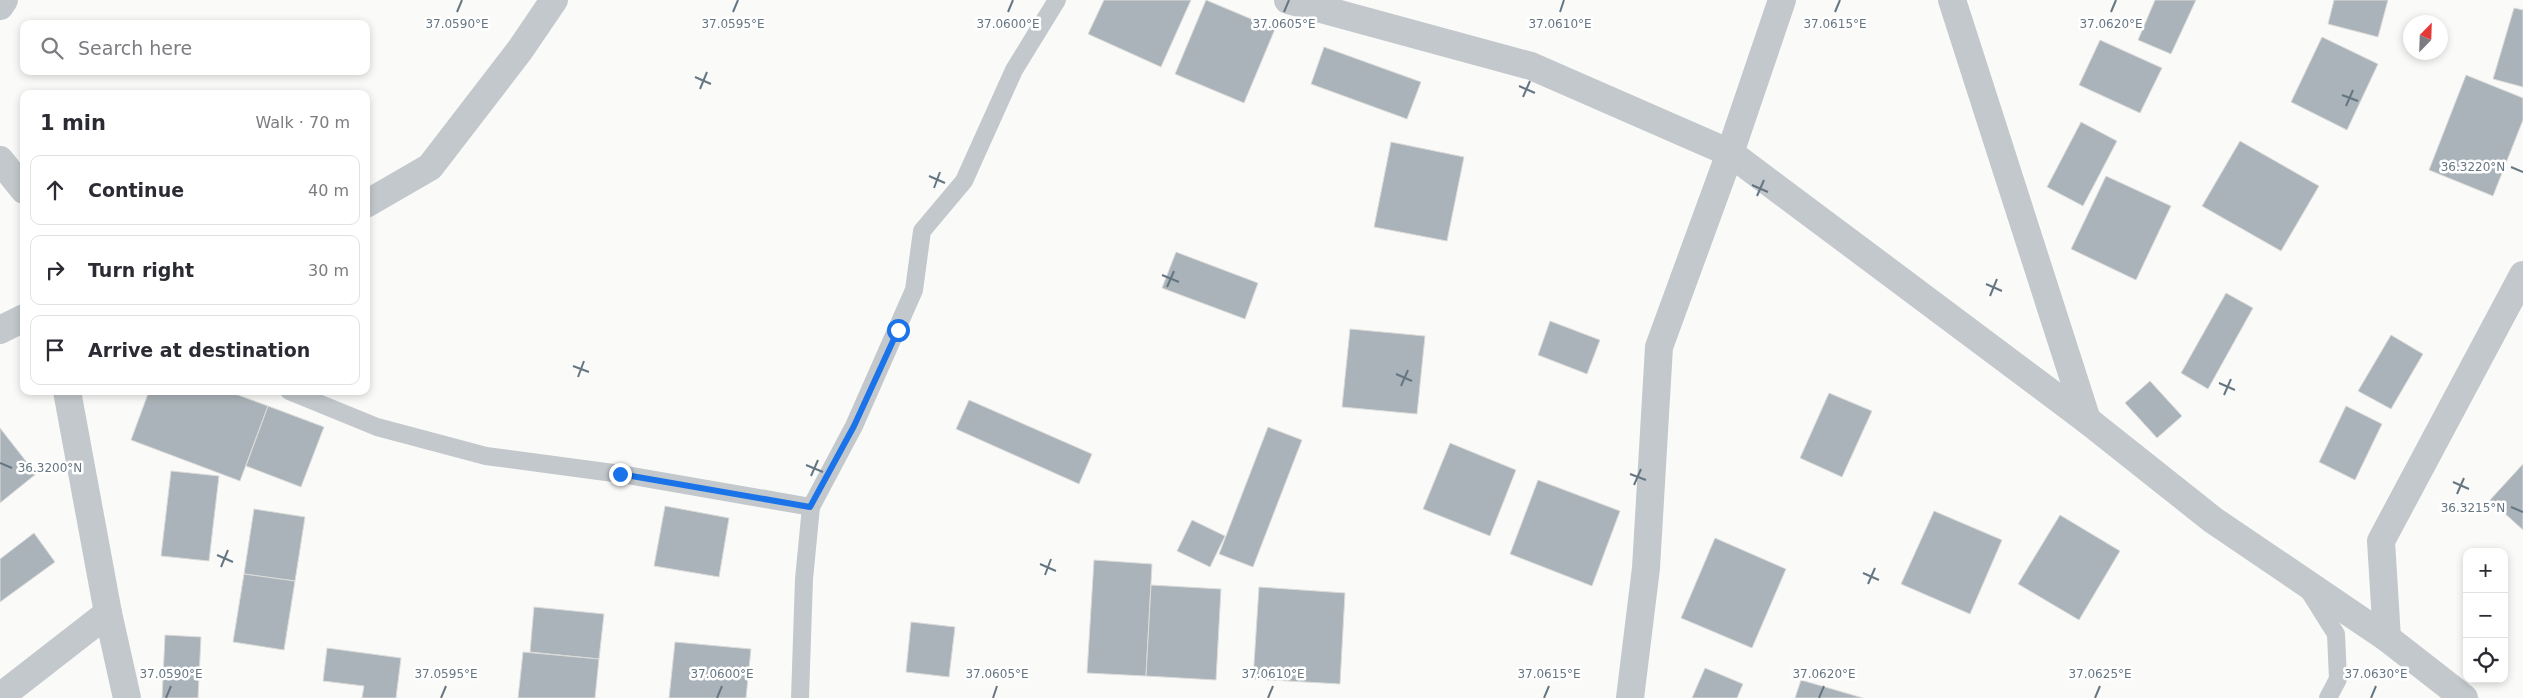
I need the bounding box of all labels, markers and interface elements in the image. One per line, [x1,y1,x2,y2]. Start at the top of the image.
north arrow [2403,15,2448,60]
text: 37.0590°E [425,17,489,31]
text: 37.0595°E [701,17,765,31]
text: 37.0600°E [976,17,1040,31]
text: 37.0605°E [1252,17,1316,31]
text: 37.0610°E [1528,17,1592,31]
text: 37.0615°E [1803,17,1867,31]
text: 37.0620°E [2079,17,2143,31]
search box [20,20,370,75]
icon: search [38,34,66,62]
text: Search here [78,37,192,59]
text: 1 min [40,111,106,135]
text: Walk · 70 m [255,113,350,132]
text: 36.3220°N [2441,160,2505,174]
icon: ahead [41,176,69,204]
text: Continue [88,179,184,201]
text: 40 m [308,181,349,200]
icon: right [41,256,69,284]
text: Turn right [88,259,194,281]
text: 30 m [308,261,349,280]
route start [887,319,910,342]
icon: arrive [41,336,69,364]
text: Arrive at destination [88,339,310,361]
text: 36.3200°N [18,461,82,475]
route end [609,463,632,486]
text: 36.3215°N [2441,501,2505,515]
map controls [2463,548,2508,683]
button: + [2463,548,2508,593]
button: − [2463,593,2508,638]
button: locate [2463,638,2508,683]
text: 37.0590°E [139,667,203,681]
text: 37.0595°E [414,667,478,681]
text: 37.0600°E [690,667,754,681]
text: 37.0605°E [965,667,1029,681]
text: 37.0610°E [1241,667,1305,681]
text: 37.0615°E [1517,667,1581,681]
text: 37.0620°E [1792,667,1856,681]
text: 37.0625°E [2068,667,2132,681]
text: 37.0630°E [2344,667,2408,681]

